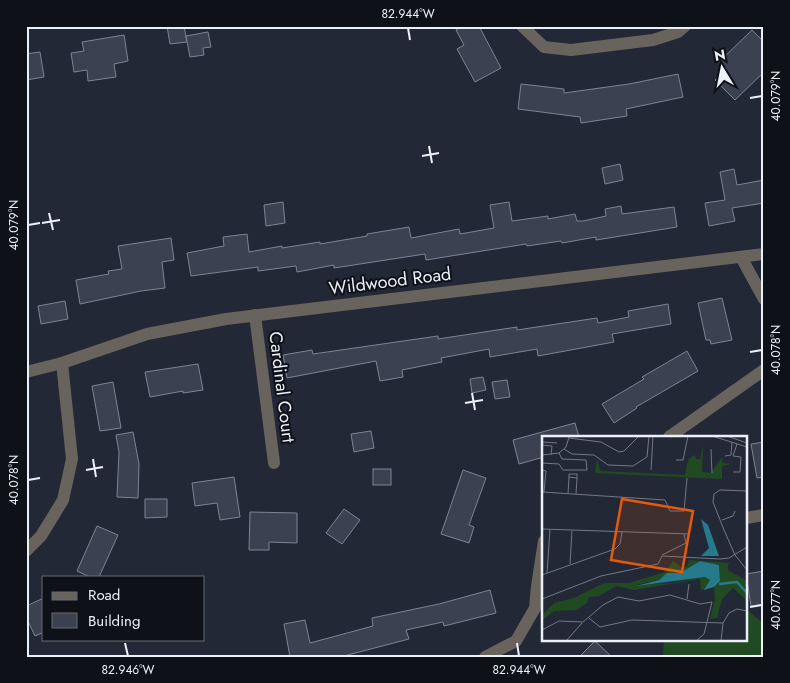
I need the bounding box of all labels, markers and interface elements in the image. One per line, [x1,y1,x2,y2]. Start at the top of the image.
text: 82.944°W [381,5,435,23]
north arrow [698,42,748,92]
text: N [713,44,727,66]
text: 40.079°N [767,71,785,121]
text: 40.079°N [5,200,23,250]
street label: Wildwood Road [327,261,453,301]
text: 40.078°N [767,325,785,375]
street label: Cardinal Court [262,330,302,445]
inset map [542,436,748,640]
text: 40.078°N [5,455,23,505]
legend [42,576,205,640]
text: 40.077°N [767,580,785,630]
text: Road [88,584,120,606]
text: Building [88,610,140,632]
text: 82.946°W [101,661,155,679]
text: 82.944°W [492,661,546,679]

